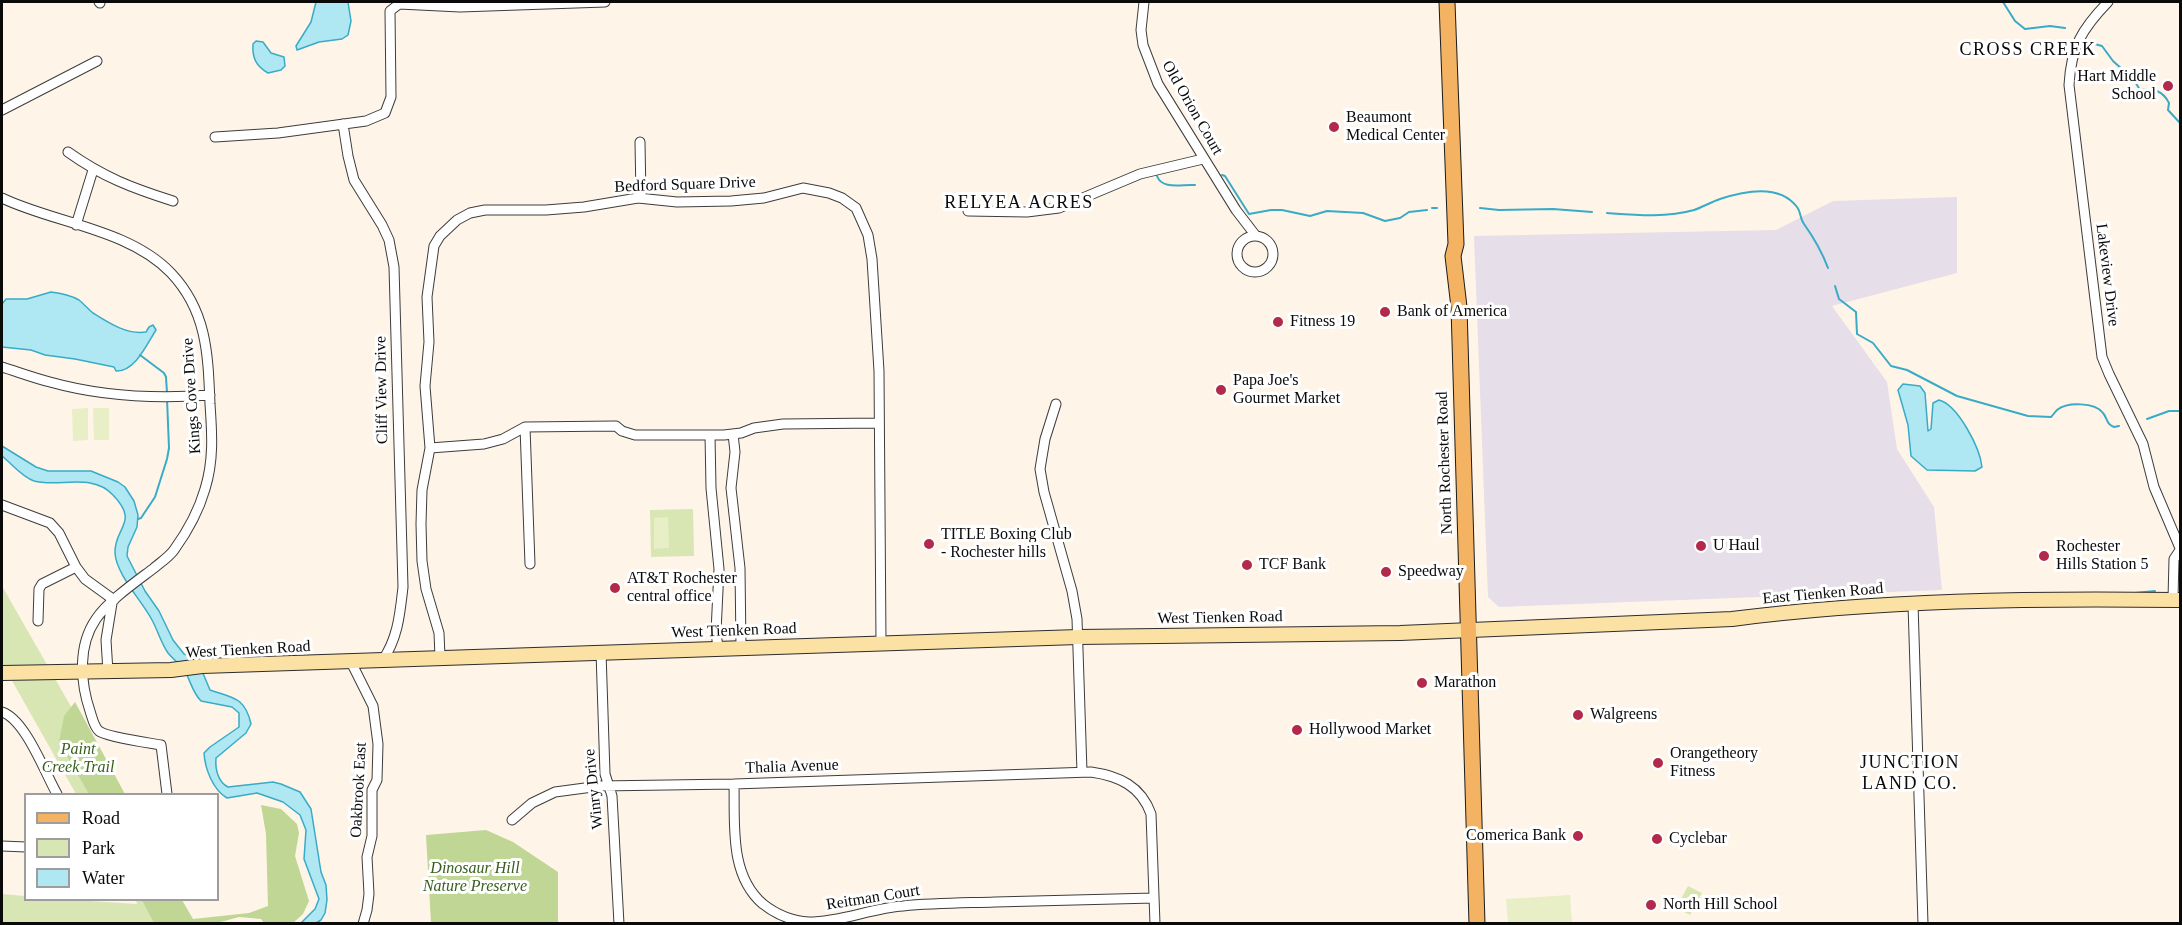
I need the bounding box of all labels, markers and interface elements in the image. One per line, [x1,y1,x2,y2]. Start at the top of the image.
district label: CROSS CREEK [1959,39,2097,61]
street label: Old Orion Court [1157,57,1227,159]
place label: Hart Middle School [2077,67,2156,105]
marker: Hart Middle School [2161,79,2175,93]
place label: Beaumont Medical Center [1346,108,1445,146]
marker: Beaumont Medical Center [1327,120,1341,134]
street label: Bedford Square Drive [614,173,756,197]
district label: RELYEA ACRES [944,192,1094,214]
street label: Lakeview Drive [2091,222,2123,328]
place label: Bank of America [1397,302,1507,322]
marker: Bank of America [1378,305,1392,319]
place label: Fitness 19 [1290,312,1355,332]
marker: Fitness 19 [1271,315,1285,329]
street label: Cliff View Drive [371,336,393,444]
street label: Kings Cove Drive [178,337,206,455]
place label: Papa Joe's Gourmet Market [1233,371,1340,409]
marker: Papa Joe's Gourmet Market [1214,383,1228,397]
street label: North Rochester Road [1433,391,1457,535]
place label: TITLE Boxing Club - Rochester hills [941,525,1072,563]
place label: U Haul [1713,536,1760,556]
marker: TITLE Boxing Club - Rochester hills [922,537,936,551]
place label: Rochester Hills Station 5 [2056,537,2148,575]
marker: U Haul [1694,539,1708,553]
marker: Rochester Hills Station 5 [2037,549,2051,563]
place label: TCF Bank [1259,555,1326,575]
marker: TCF Bank [1240,558,1254,572]
place label: Speedway [1398,562,1464,582]
marker: Speedway [1379,565,1393,579]
place label: AT&T Rochester central office [627,569,737,607]
street label: East Tienken Road [1762,579,1884,609]
marker: AT&T Rochester central office [608,581,622,595]
street label: West Tienken Road [1157,607,1283,629]
street label: West Tienken Road [671,619,797,643]
street label: West Tienken Road [185,637,311,663]
place label: Marathon [1434,673,1496,693]
marker: Marathon [1415,676,1429,690]
place label: Walgreens [1590,705,1657,725]
marker: Walgreens [1571,708,1585,722]
place label: Hollywood Market [1309,720,1431,740]
marker: Hollywood Market [1290,723,1304,737]
park label: Paint Creek Trail [42,740,114,778]
street label: Oakbrook East [347,742,371,838]
place label: Orangetheory Fitness [1670,744,1758,782]
street label: Winry Drive [580,748,608,830]
district label: JUNCTION LAND CO. [1860,752,1960,795]
street label: Thalia Avenue [745,756,839,778]
marker: Orangetheory Fitness [1651,756,1665,770]
legend [24,793,219,901]
text: Road [82,808,120,828]
place label: Comerica Bank [1466,826,1566,846]
marker: Comerica Bank [1571,829,1585,843]
place label: Cyclebar [1669,829,1727,849]
marker: Cyclebar [1650,832,1664,846]
text: Park [82,838,115,858]
park label: Dinosaur Hill Nature Preserve [423,859,527,897]
text: Water [82,868,125,888]
street label: Reitman Court [825,881,921,915]
place label: North Hill School [1663,895,1778,915]
marker: North Hill School [1644,898,1658,912]

